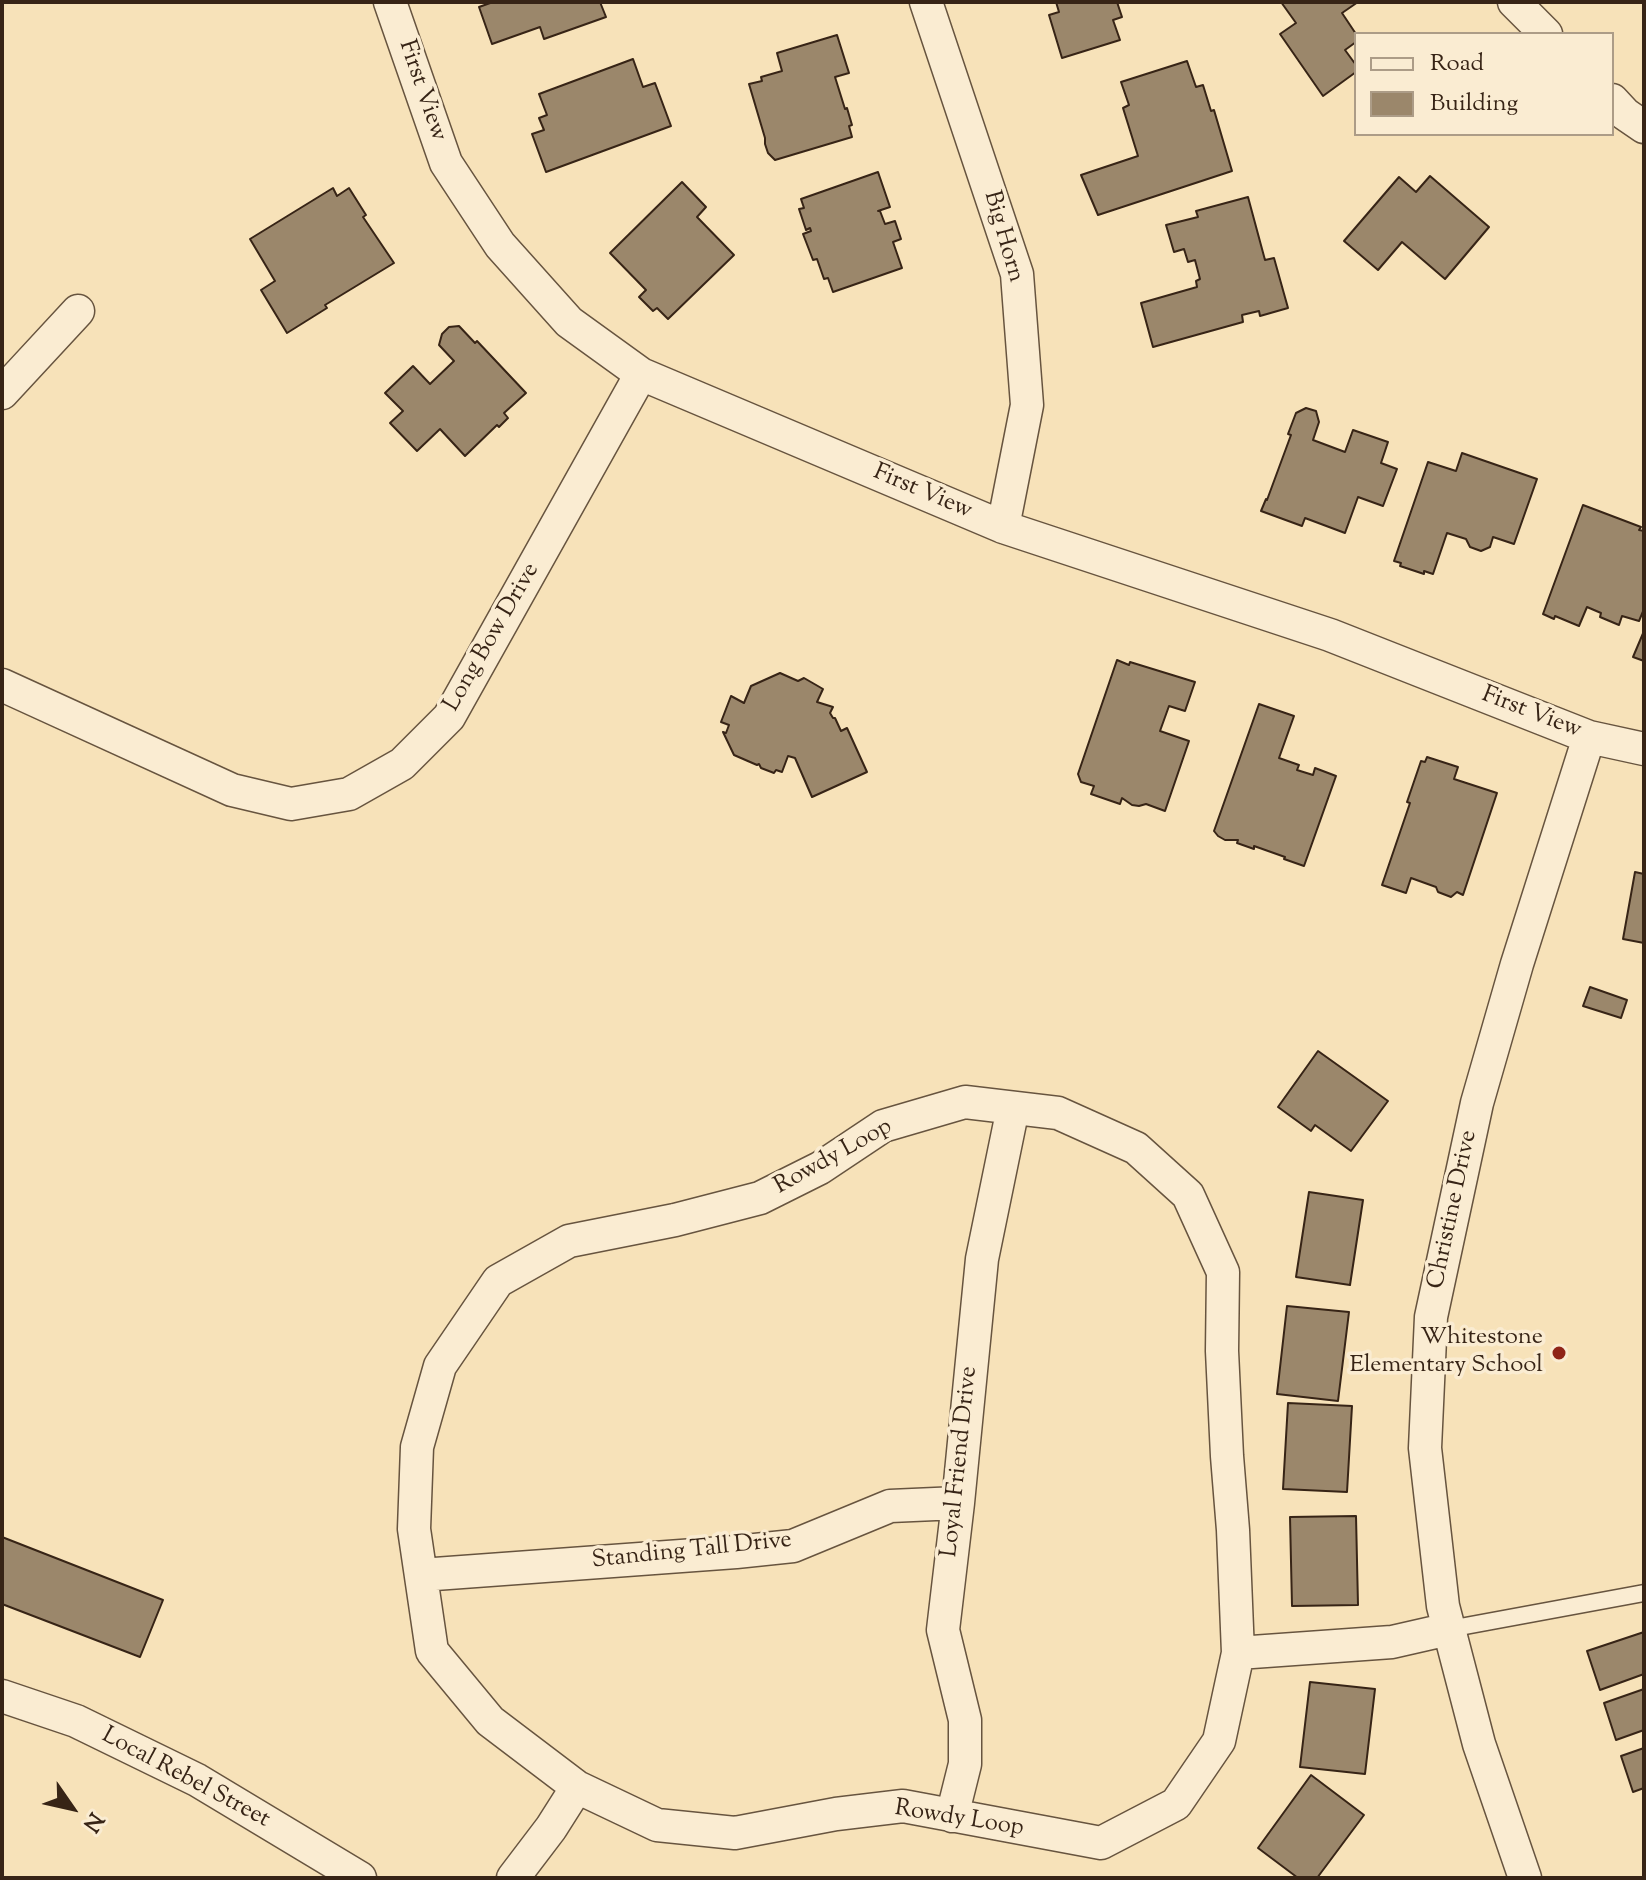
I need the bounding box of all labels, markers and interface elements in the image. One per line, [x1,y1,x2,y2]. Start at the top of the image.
legend [1354,32,1614,136]
street label: First View [390,37,452,145]
text: Road [1430,47,1484,81]
text: Building [1430,87,1518,121]
street label: Big Horn [975,188,1029,286]
street label: First View [868,459,976,527]
street label: Long Bow Drive [439,559,547,717]
street label: First View [1477,682,1585,746]
street label: Rowdy Loop [770,1114,898,1202]
street label: Christine Drive [1423,1128,1485,1292]
place label: Whitestone Elementary School [1349,1325,1543,1381]
marker: Whitestone Elementary School [1550,1344,1568,1362]
street label: Loyal Friend Drive [937,1365,985,1559]
street label: Standing Tall Drive [591,1527,793,1577]
street label: Local Rebel Street [96,1722,274,1836]
north arrow [32,1768,112,1848]
street label: Rowdy Loop [892,1796,1026,1844]
text: N [74,1805,110,1838]

